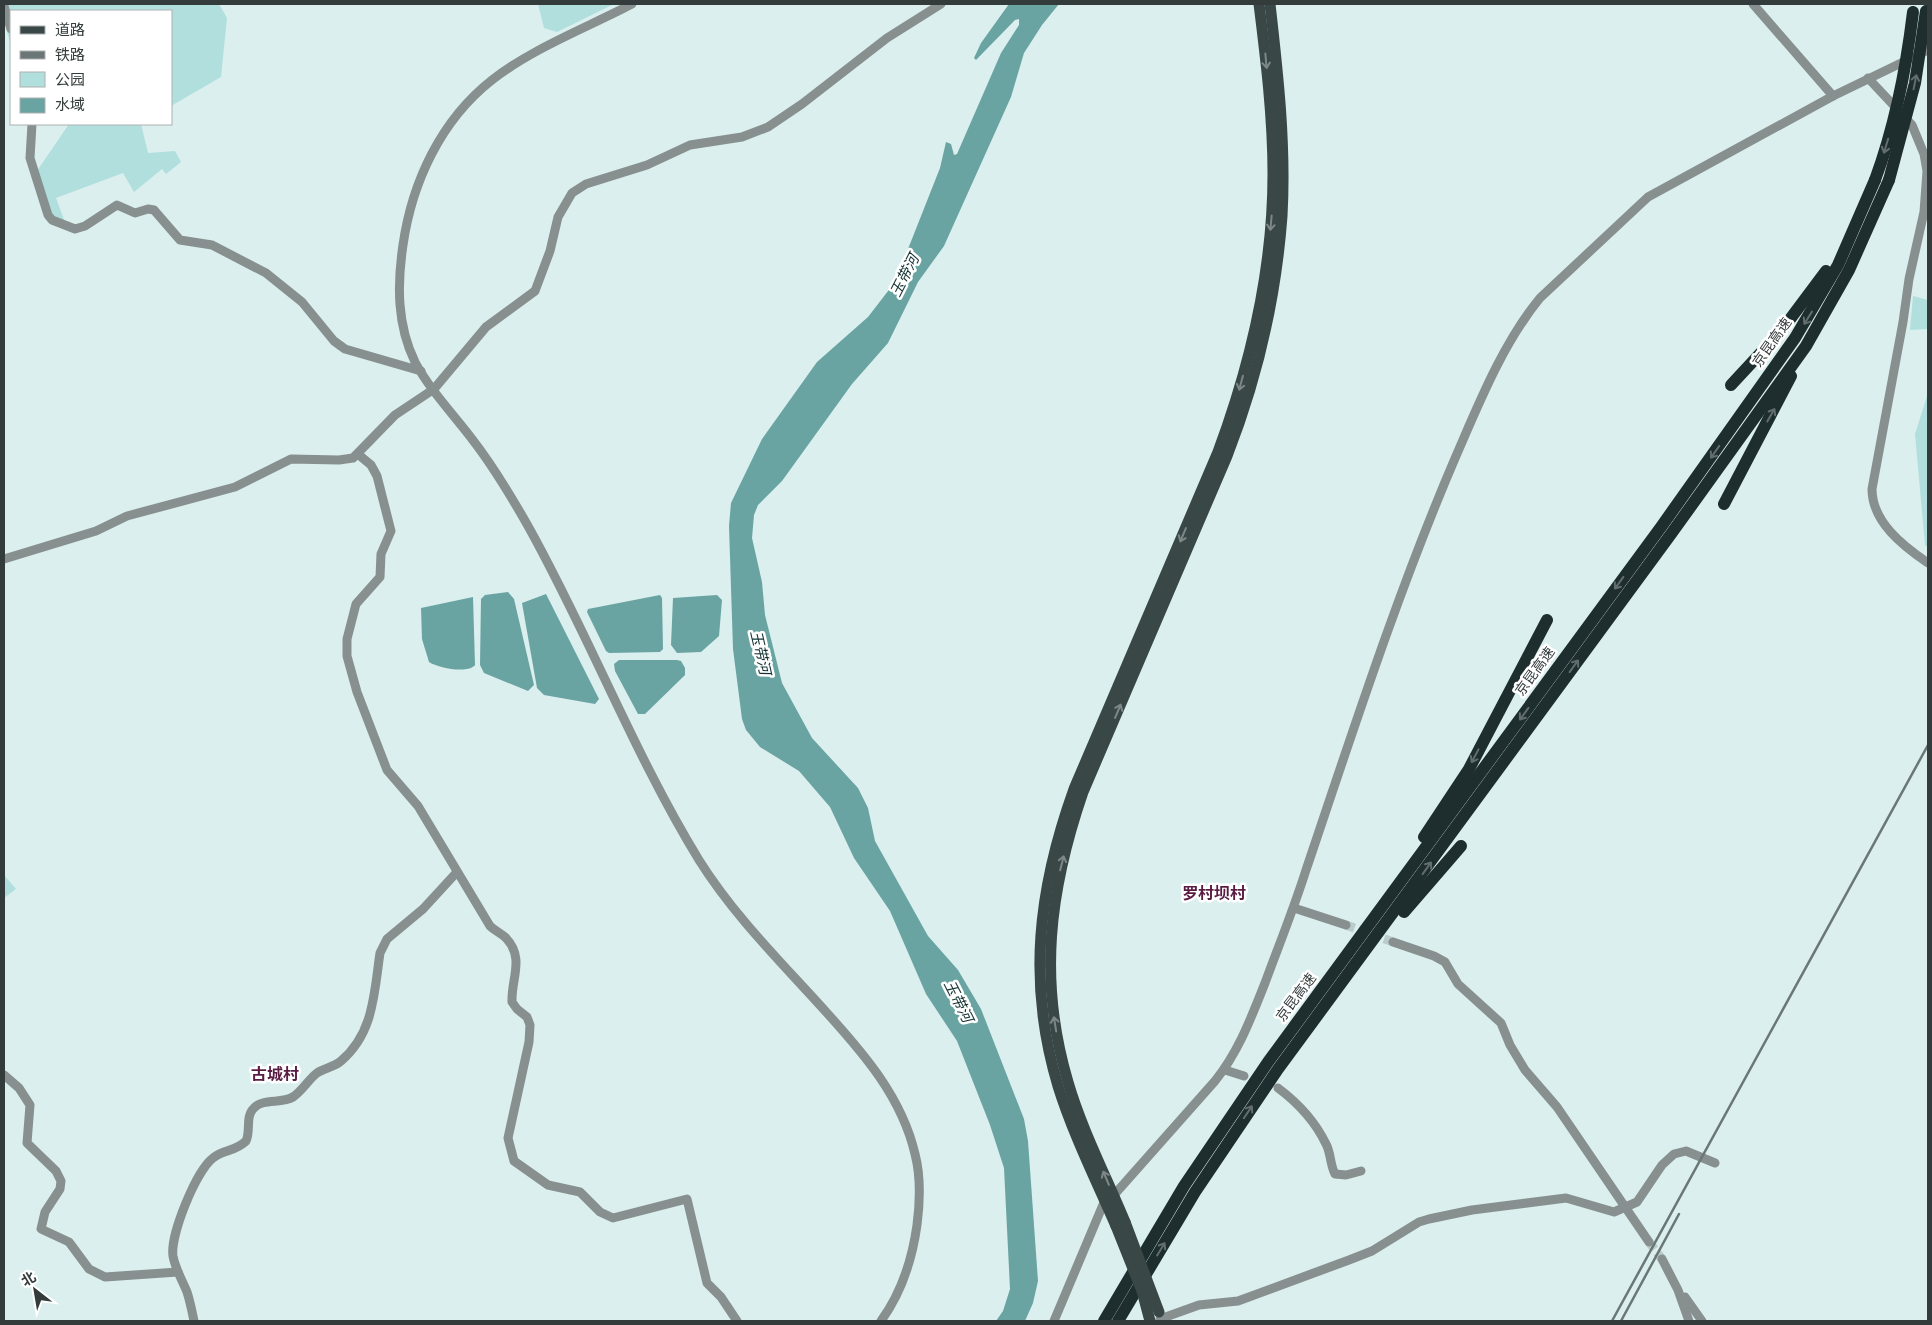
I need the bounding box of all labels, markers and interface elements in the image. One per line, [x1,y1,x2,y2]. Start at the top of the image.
legend [10,10,172,125]
text: 道路 [55,22,85,41]
text: 铁路 [55,47,85,66]
one-way arrow [1261,53,1271,69]
text: 公园 [55,72,85,91]
one-way arrow [1911,75,1921,91]
text: 水域 [55,97,85,116]
one-way arrow [1881,138,1891,154]
one-way arrow [1266,215,1276,231]
water label: 玉带河 [887,249,926,300]
one-way arrow [1803,311,1813,325]
street label: 京昆高速 [1750,315,1796,371]
one-way arrow [1235,374,1245,390]
one-way arrow [1766,407,1776,422]
one-way arrow [1710,444,1720,458]
one-way arrow [1178,527,1187,542]
one-way arrow [1614,576,1625,589]
water label: 玉带河 [745,629,774,680]
street label: 京昆高速 [1513,644,1559,700]
one-way arrow [1569,659,1579,673]
one-way arrow [1114,704,1124,719]
one-way arrow [1518,707,1529,720]
one-way arrow [1470,748,1479,763]
one-way arrow [1058,856,1067,872]
one-way arrow [1421,862,1432,875]
district label: 罗村坝村 [1182,884,1246,905]
street label: 京昆高速 [1273,971,1321,1025]
water label: 玉带河 [938,978,977,1029]
one-way arrow [1050,1016,1060,1032]
district label: 古城村 [251,1065,299,1086]
one-way arrow [1243,1106,1253,1120]
one-way arrow [1101,1171,1111,1186]
one-way arrow [1156,1243,1166,1257]
north arrow [10,1265,60,1315]
text: 北 [19,1269,39,1291]

